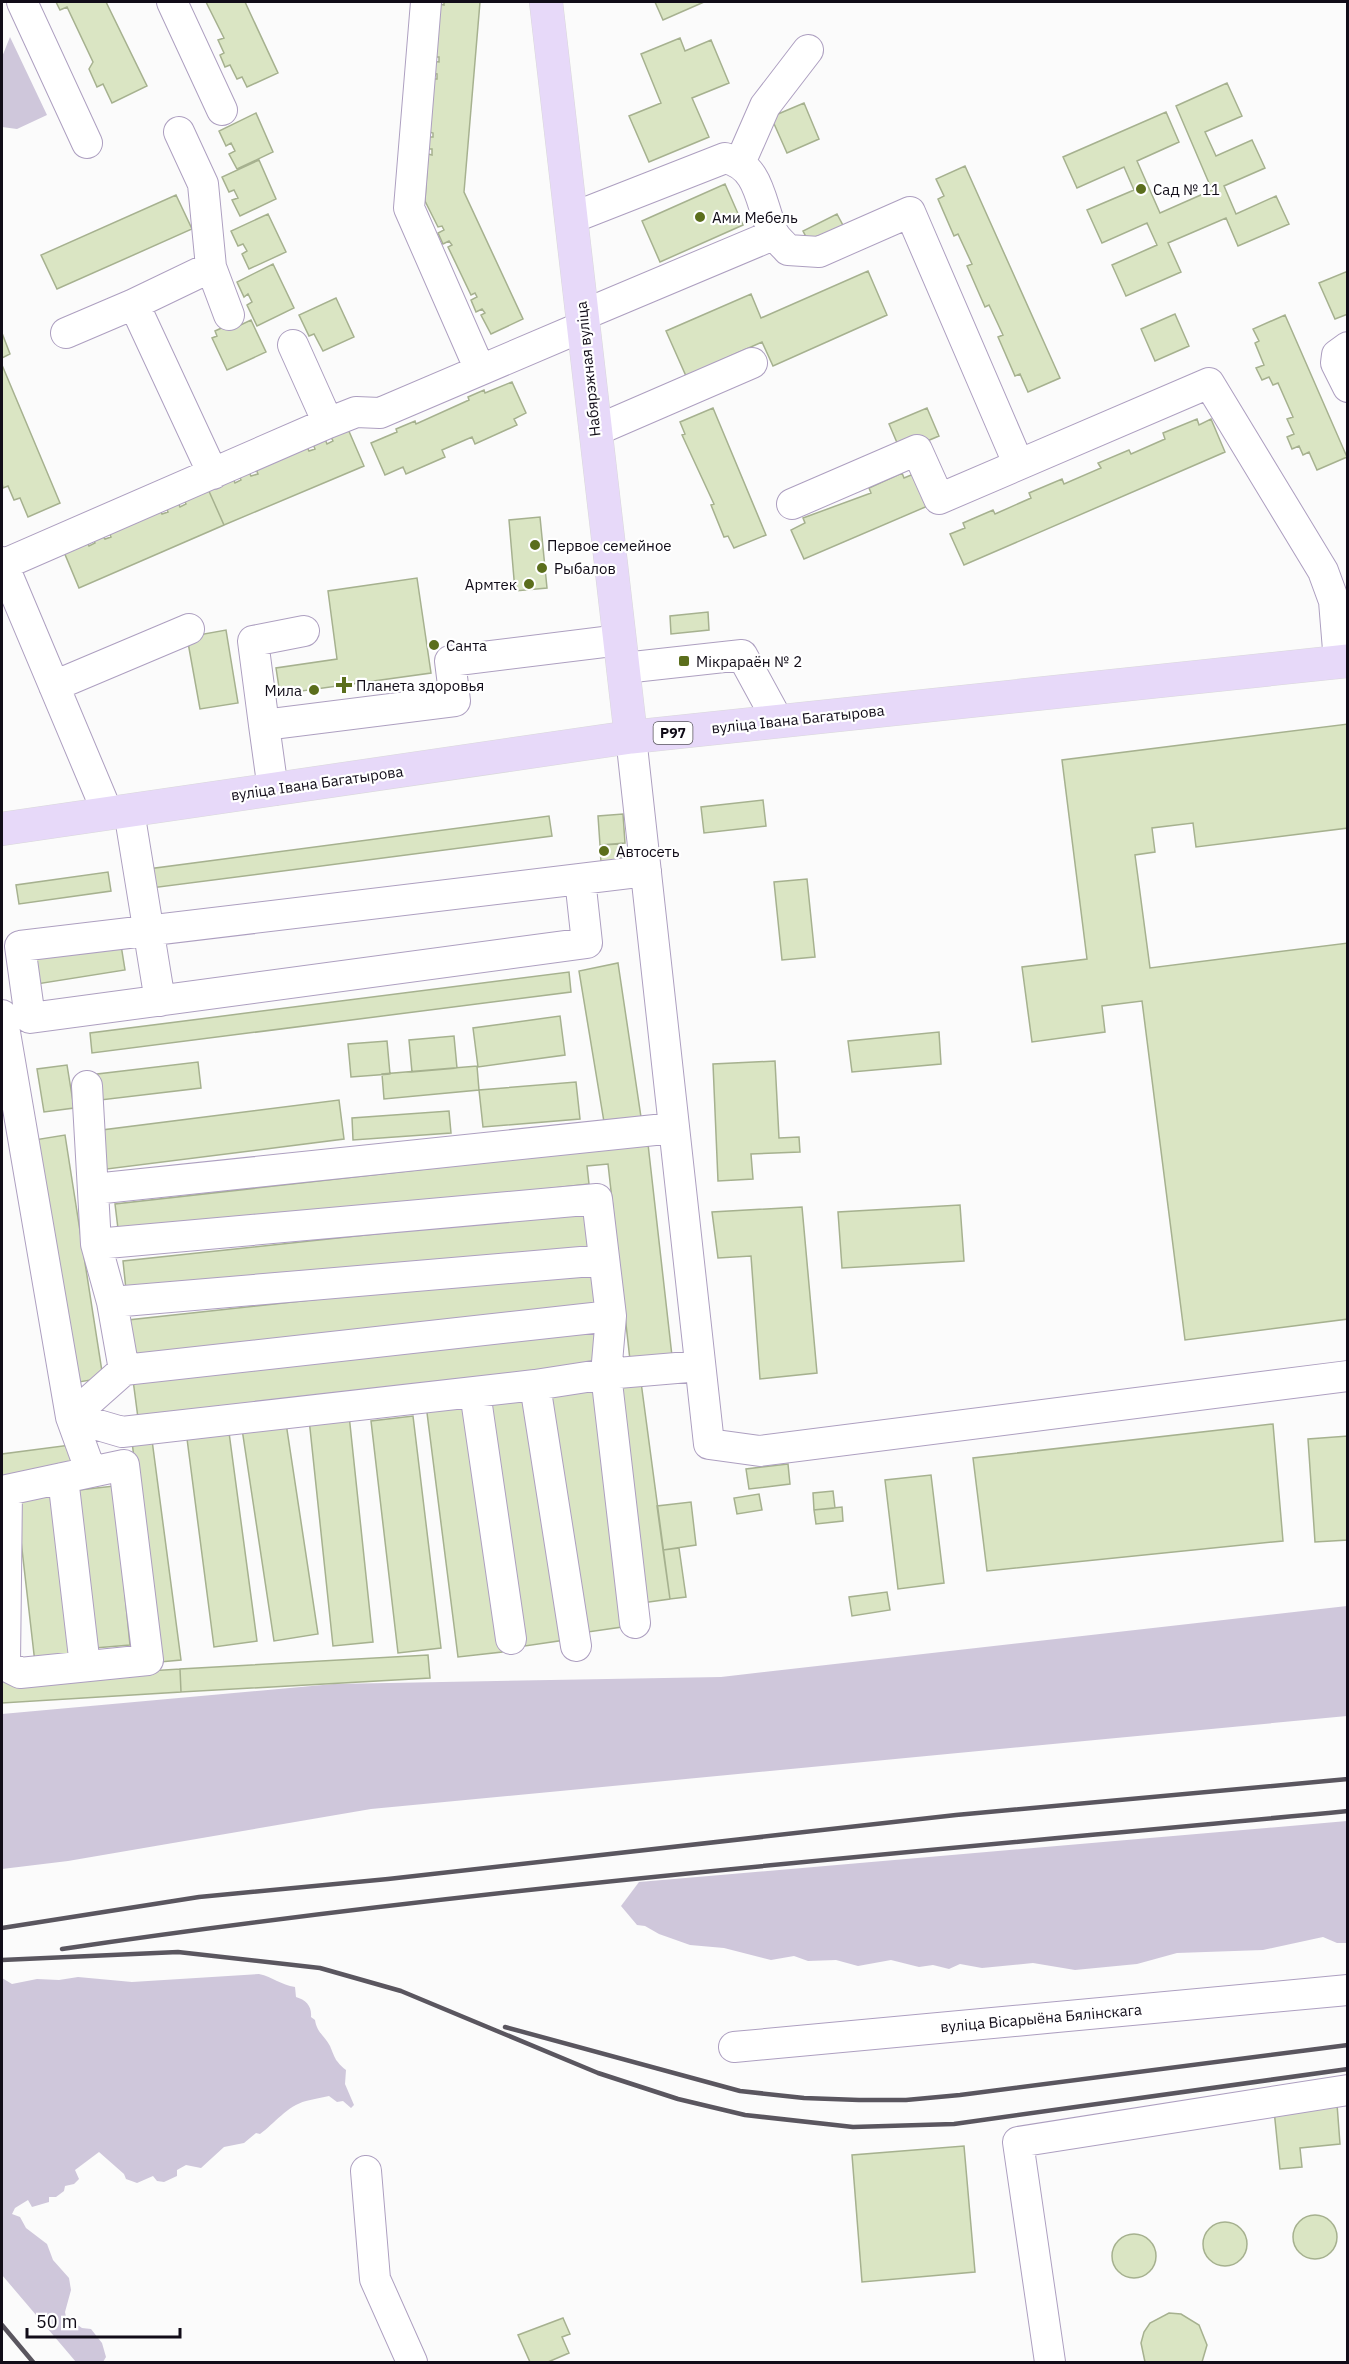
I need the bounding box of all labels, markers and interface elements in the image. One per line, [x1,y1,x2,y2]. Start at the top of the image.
place label: Сад № 11 [1153,180,1220,199]
marker: Сад № 11 [1134,182,1148,196]
place label: Ами Мебель [712,208,798,227]
marker: Ами Мебель [693,210,707,224]
street label: Набярэжная вуліца [571,300,605,438]
place label: Первое семейное [547,536,672,555]
marker: Первое семейное [528,538,542,552]
place label: Рыбалов [554,559,616,578]
marker: Рыбалов [535,561,549,575]
place label: Армтек [465,575,517,594]
marker: Армтек [522,577,536,591]
place label: Санта [446,636,487,655]
marker: Санта [427,638,441,652]
place label: Мікрараён № 2 [696,652,802,671]
marker: Мікрараён № 2 [677,654,691,668]
place label: Планета здоровья [356,676,484,695]
marker: Планета здоровья [337,678,351,692]
place label: Мила [265,681,302,700]
marker: Мила [307,683,321,697]
street label: вуліца Івана Багатырова [711,700,885,738]
road number: Р97 [654,722,692,744]
street label: вуліца Івана Багатырова [230,761,404,805]
place label: Автосеть [616,842,680,861]
marker: Автосеть [597,844,611,858]
street label: вуліца Вісарыёна Бялінскага [939,2000,1143,2036]
scale bar [27,2301,180,2339]
text: 50 m [36,2310,78,2333]

